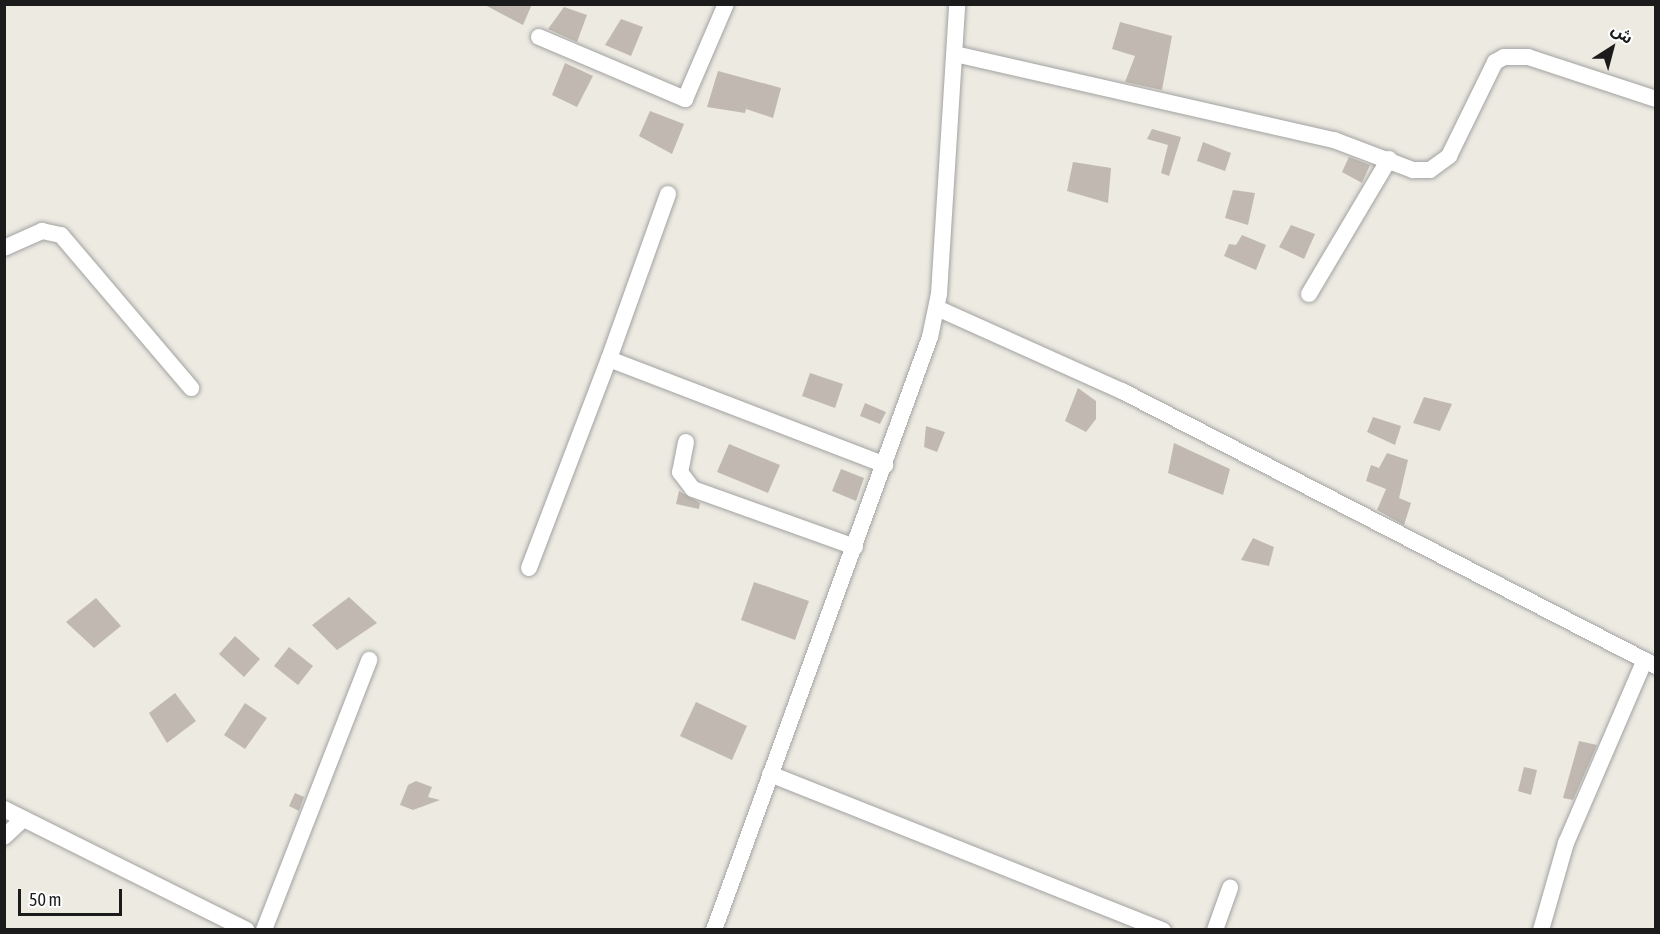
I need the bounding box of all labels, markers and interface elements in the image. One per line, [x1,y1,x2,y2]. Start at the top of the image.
north arrow [1582,18,1642,78]
text: ش [1608,20,1637,47]
scale bar [21,877,124,915]
text: 50 m [29,889,61,910]

